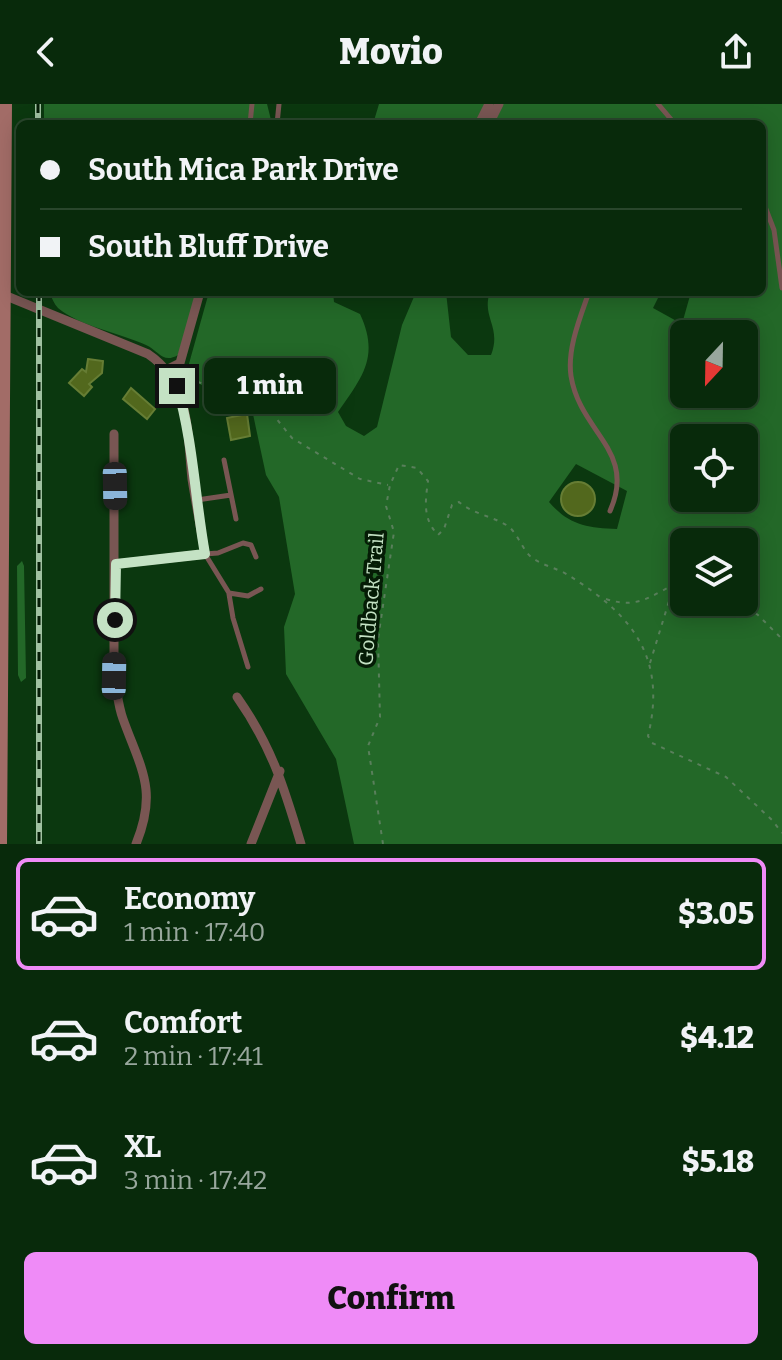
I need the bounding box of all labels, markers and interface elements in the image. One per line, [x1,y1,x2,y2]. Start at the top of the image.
icon: back [24,30,68,74]
text: Movio [339,30,443,74]
icon: share [714,30,758,74]
text: South Mica Park Drive [88,152,399,188]
text: South Bluff Drive [88,229,329,265]
north arrow [670,320,758,408]
map controls [670,320,758,616]
callout: 1 min [205,358,337,414]
route end [159,368,195,404]
text: 1 min [237,370,303,401]
button: locate [670,424,758,512]
car [103,462,127,510]
button: layers [670,528,758,616]
street label: Goldback Trail [353,531,389,667]
route start [97,602,133,638]
car [102,652,126,700]
icon: car [28,878,100,950]
text: Economy [124,881,255,917]
text: $3.05 [678,896,754,932]
text: 1 min · 17:40 [124,917,265,948]
icon: car [28,1002,100,1074]
text: Comfort [124,1005,242,1041]
text: $4.12 [680,1020,754,1056]
text: 2 min · 17:41 [124,1041,263,1072]
icon: car [28,1126,100,1198]
text: XL [124,1129,161,1165]
text: $5.18 [682,1144,754,1180]
text: 3 min · 17:42 [124,1165,267,1196]
button: Confirm [24,1252,758,1344]

